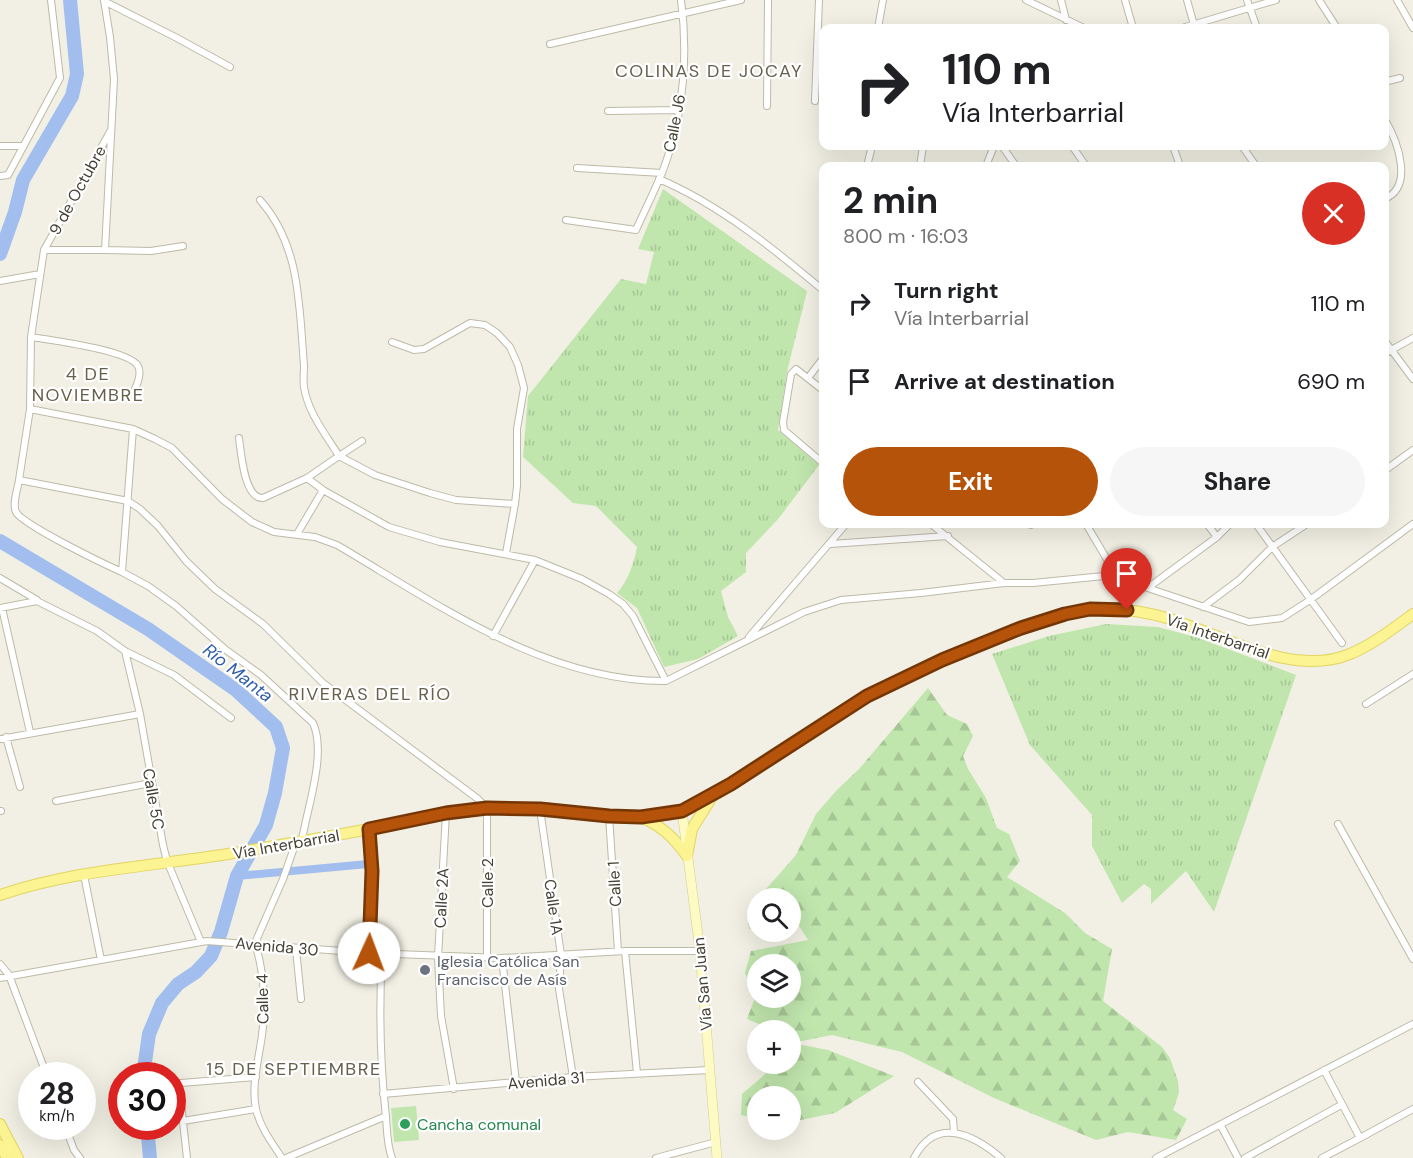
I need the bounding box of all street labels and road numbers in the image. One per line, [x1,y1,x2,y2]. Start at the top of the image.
street label: Calle J6 [659,92,690,154]
street label: 9 de Octubre [44,142,111,239]
street label: Vía Interbarrial [1163,609,1272,664]
street label: Calle 5C [138,767,169,831]
street label: Vía Interbarrial [231,825,341,864]
street label: Calle 2 [477,858,498,908]
street label: Calle 1 [603,861,626,907]
street label: Calle 2A [429,867,454,929]
street label: Calle 1A [539,878,568,937]
street label: Avenida 30 [235,932,319,961]
street label: Vía San Juan [688,936,717,1032]
street label: Calle 4 [252,973,273,1024]
street label: Avenida 31 [507,1067,585,1094]

